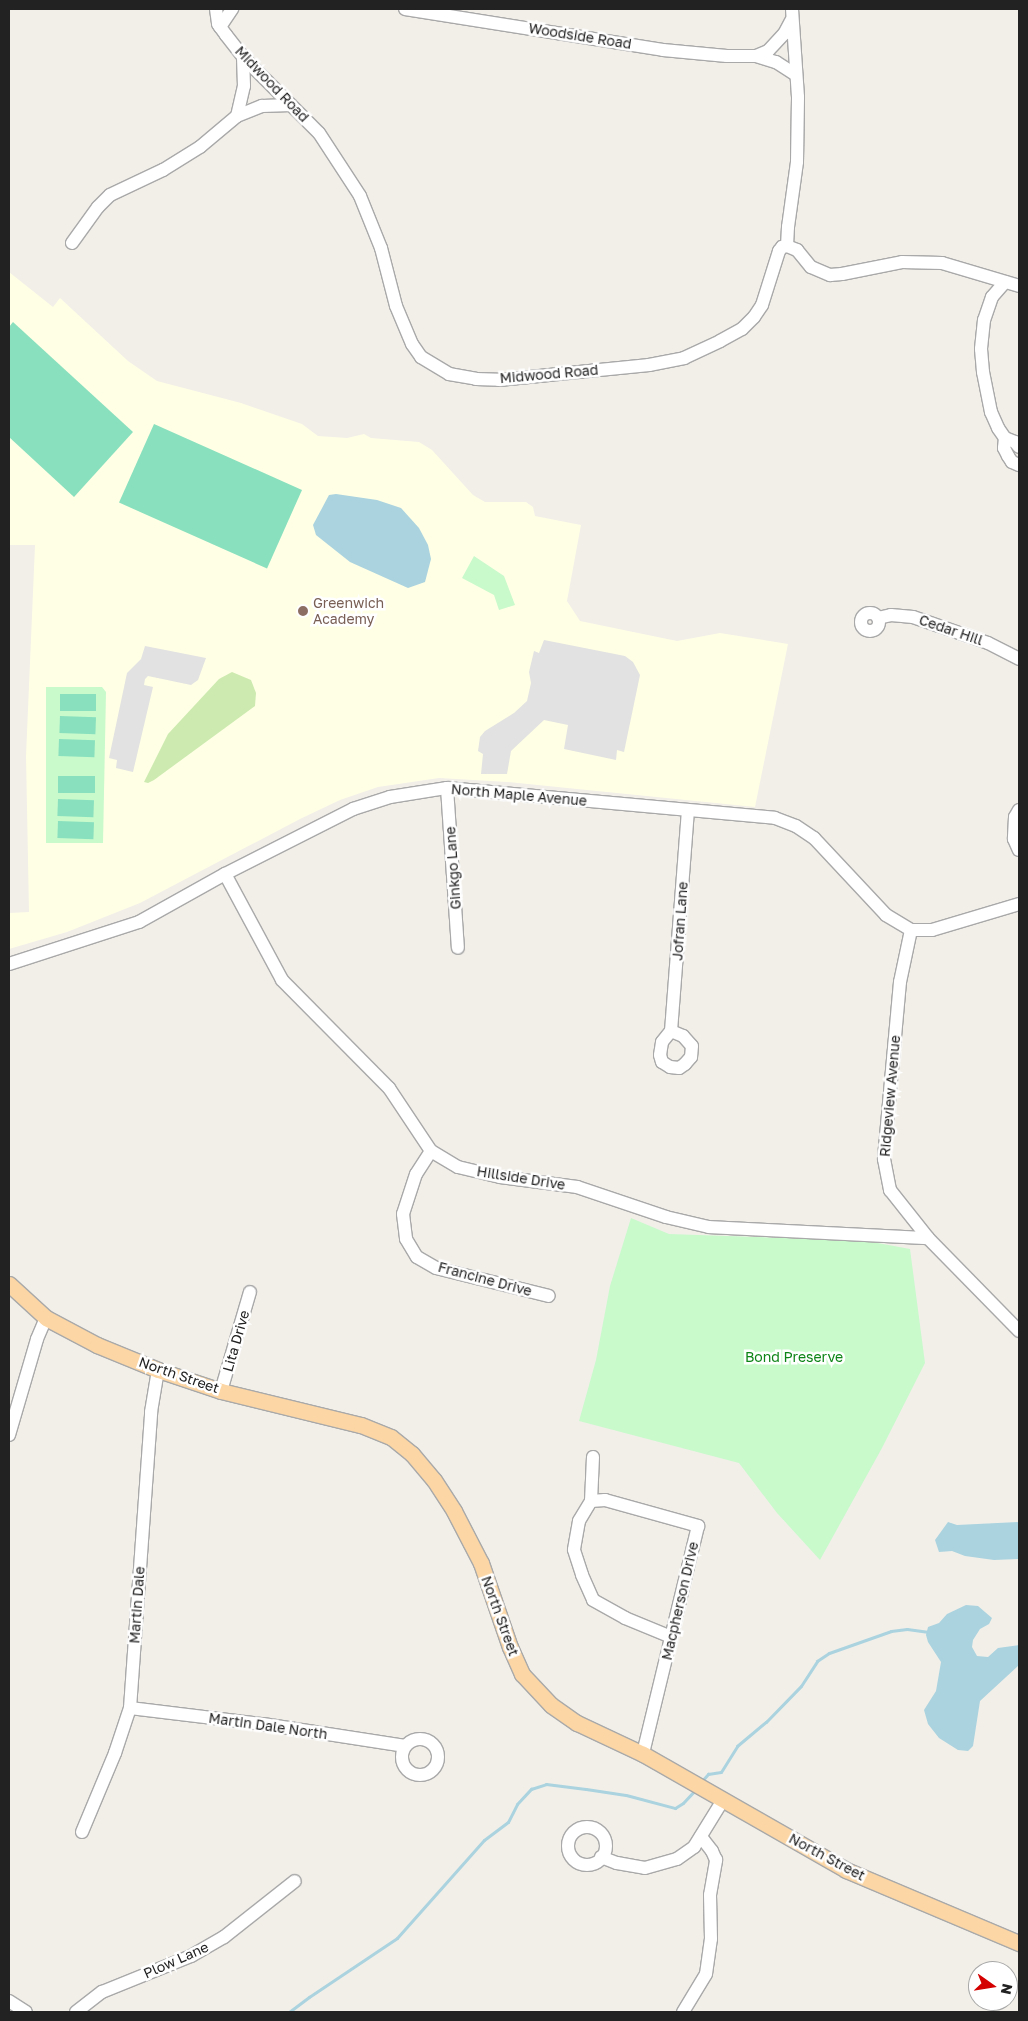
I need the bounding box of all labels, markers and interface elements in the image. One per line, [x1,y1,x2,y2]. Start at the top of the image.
street label: Woodside Road [527,20,633,52]
street label: Midwood Road [232,43,312,125]
street label: Midwood Road [499,361,599,387]
place label: Greenwich Academy [313,595,384,628]
marker: Greenwich Academy [297,605,309,617]
street label: Cedar Hill [917,611,985,649]
street label: North Maple Avenue [450,781,588,809]
street label: Ginkgo Lane [442,826,464,910]
street label: Jofran Lane [669,881,691,961]
street label: Ridgeview Avenue [876,1034,904,1158]
street label: Hillside Drive [476,1163,566,1193]
street label: Francine Drive [436,1258,534,1300]
street label: Lita Drive [219,1308,253,1374]
park label: Bond Preserve [745,1349,843,1365]
street label: North Street [137,1353,221,1397]
street label: Macpherson Drive [658,1540,702,1662]
street label: Martin Dale [126,1566,148,1644]
street label: North Street [478,1574,522,1658]
street label: Martin Dale North [208,1709,328,1743]
street label: North Street [786,1830,868,1884]
street label: Plow Lane [141,1938,211,1982]
north arrow [968,1961,1018,2011]
text: N [998,1982,1017,1996]

